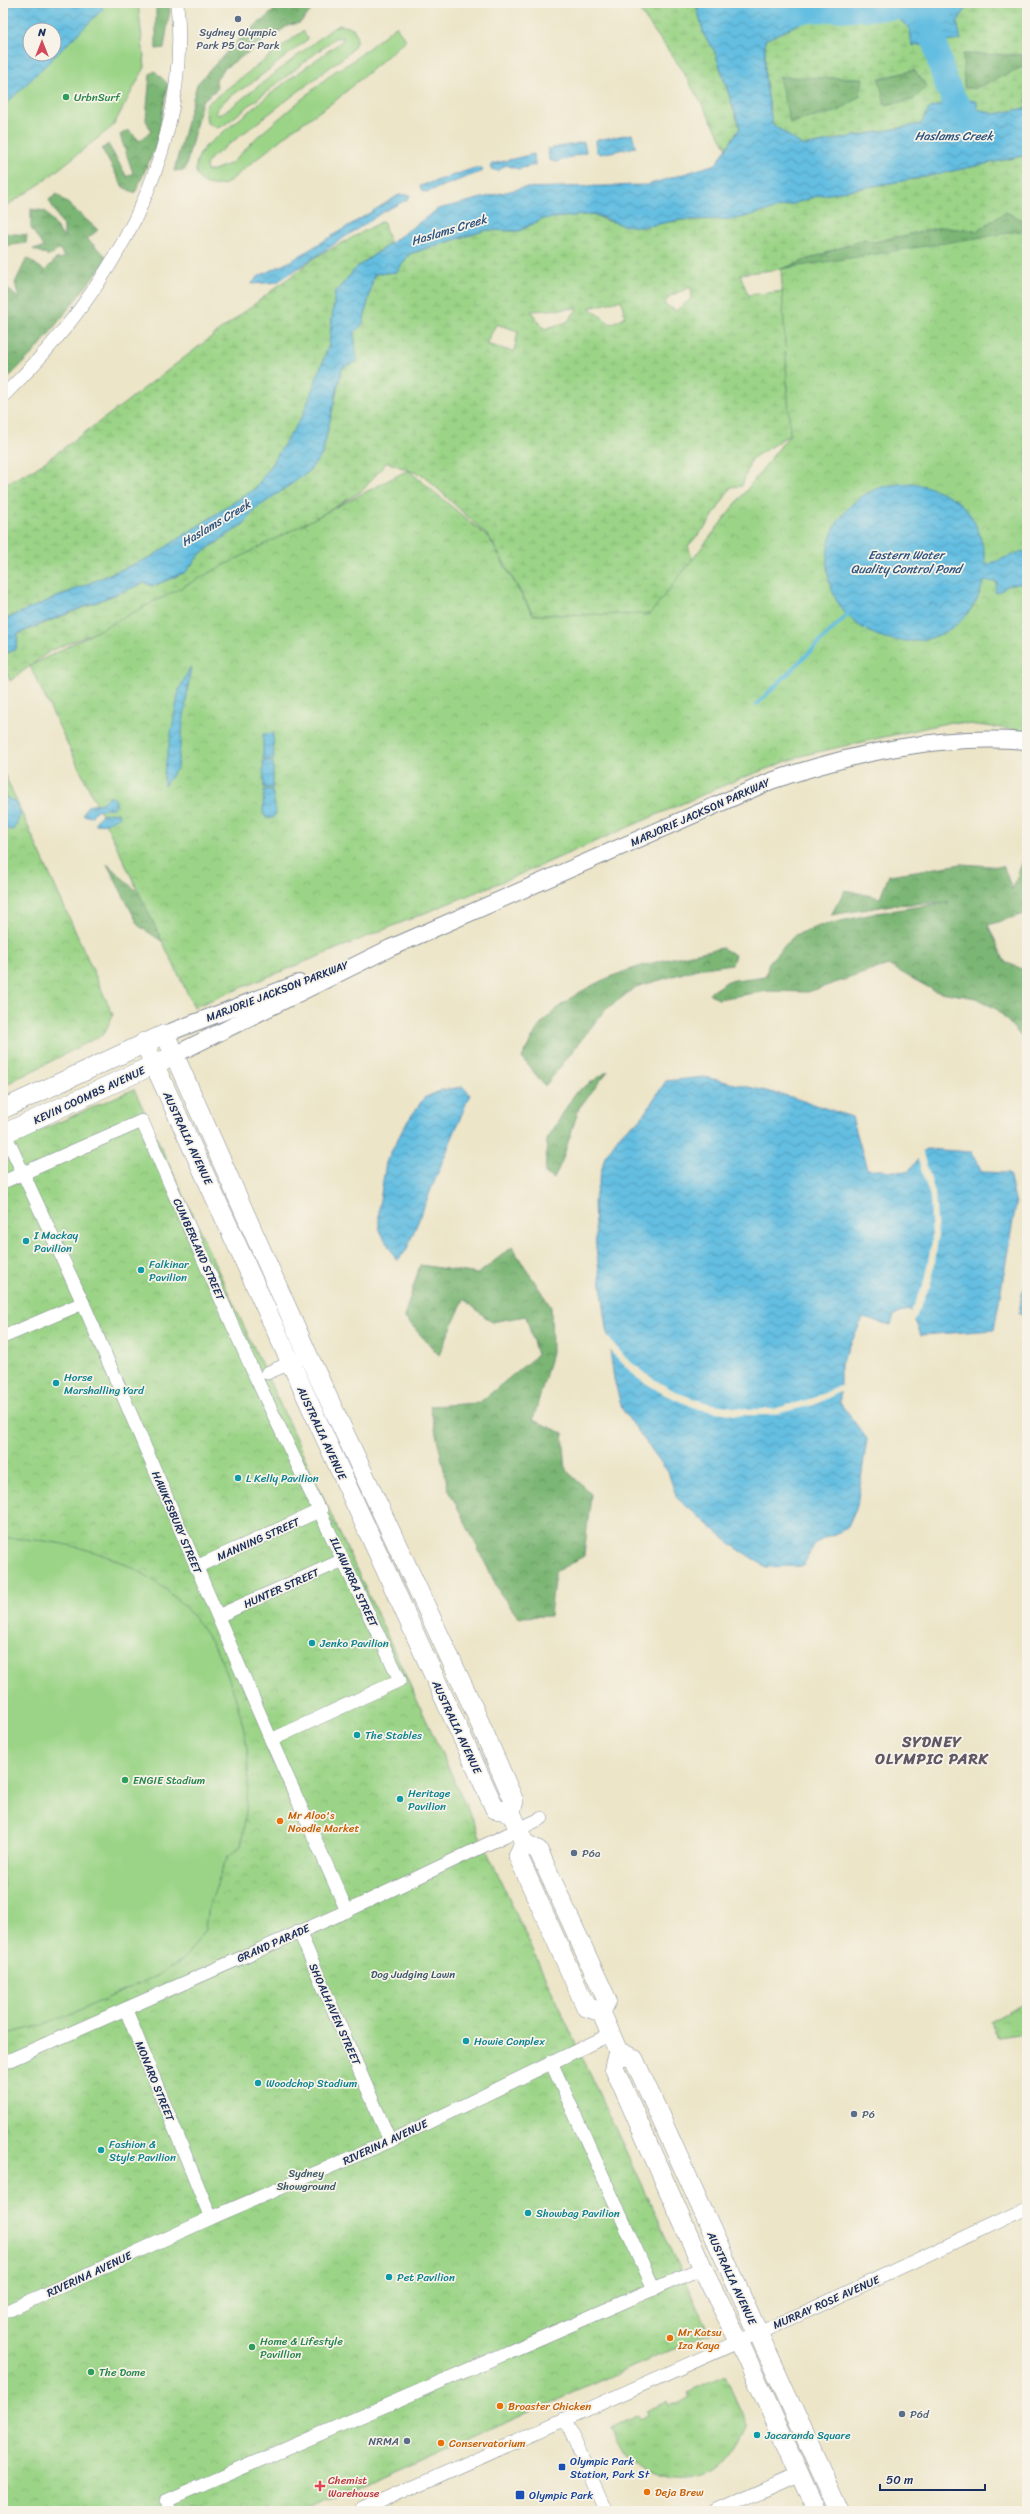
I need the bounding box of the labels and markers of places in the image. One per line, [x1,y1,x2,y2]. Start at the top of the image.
marker: Sydney Olympic Park P5 Car Park [233,14,243,24]
place label: Sydney Olympic Park P5 Car Park [196,23,280,55]
place label: UrbnSurf [74,88,121,107]
marker: UrbnSurf [61,92,71,102]
place label: I Mackay Pavilion [33,1226,79,1258]
marker: I Mackay Pavilion [21,1236,31,1246]
place label: Falkinar Pavilion [149,1255,190,1287]
marker: Falkinar Pavilion [136,1265,146,1275]
place label: Horse Marshalling Yard [64,1368,145,1400]
marker: Horse Marshalling Yard [51,1378,61,1388]
place label: L Kelly Pavilion [246,1469,319,1488]
marker: L Kelly Pavilion [233,1473,243,1483]
place label: Jenko Pavilion [319,1634,389,1653]
marker: Jenko Pavilion [307,1638,317,1648]
place label: The Stables [365,1726,423,1745]
marker: The Stables [352,1730,362,1740]
place label: ENGIE Stadium [133,1771,205,1790]
marker: ENGIE Stadium [120,1775,130,1785]
place label: Heritage Pavilion [408,1784,451,1816]
marker: Heritage Pavilion [395,1794,405,1804]
place label: Mr Aloo's Noodle Market [288,1806,359,1838]
marker: Mr Aloo's Noodle Market [275,1816,285,1826]
place label: P6a [582,1844,601,1863]
marker: P6a [569,1848,579,1858]
place label: Howie Conplex [474,2032,545,2051]
marker: Howie Conplex [461,2036,471,2046]
place label: Woodchop Stadium [266,2074,358,2093]
marker: Woodchop Stadium [253,2078,263,2088]
place label: P6 [862,2105,875,2124]
marker: P6 [849,2109,859,2119]
place label: Fashion & Style Pavilion [109,2135,176,2167]
marker: Fashion & Style Pavilion [96,2145,106,2155]
place label: Showbag Pavilion [536,2204,620,2223]
marker: Showbag Pavilion [523,2208,533,2218]
place label: Pet Pavilion [397,2268,455,2287]
marker: Pet Pavilion [384,2272,394,2282]
place label: Mr Katsu Iza Kaya [677,2323,722,2355]
place label: Home & Lifestyle Pavillion [260,2332,343,2364]
marker: Mr Katsu Iza Kaya [665,2333,675,2343]
marker: Home & Lifestyle Pavillion [247,2342,257,2352]
place label: The Dome [99,2363,146,2382]
marker: The Dome [86,2367,96,2377]
place label: Broaster Chicken [508,2397,591,2416]
marker: Broaster Chicken [495,2401,505,2411]
place label: P6d [910,2405,930,2424]
marker: P6d [897,2409,907,2419]
place label: Jacaranda Square [764,2426,851,2445]
marker: Jacaranda Square [752,2430,762,2440]
place label: NRMA [369,2432,399,2451]
place label: Conservatorium [449,2434,526,2453]
marker: NRMA [402,2436,412,2446]
marker: Conservatorium [436,2438,446,2448]
place label: Olympic Park Station, Park St [570,2452,650,2484]
marker: Olympic Park Station, Park St [557,2462,567,2472]
place label: Chemist Warehouse [328,2471,380,2503]
marker: Chemist Warehouse [315,2481,325,2491]
place label: Deja Brew [655,2483,704,2502]
place label: Olympic Park [529,2486,593,2505]
marker: Deja Brew [642,2487,652,2497]
marker: Olympic Park [514,2489,526,2501]

